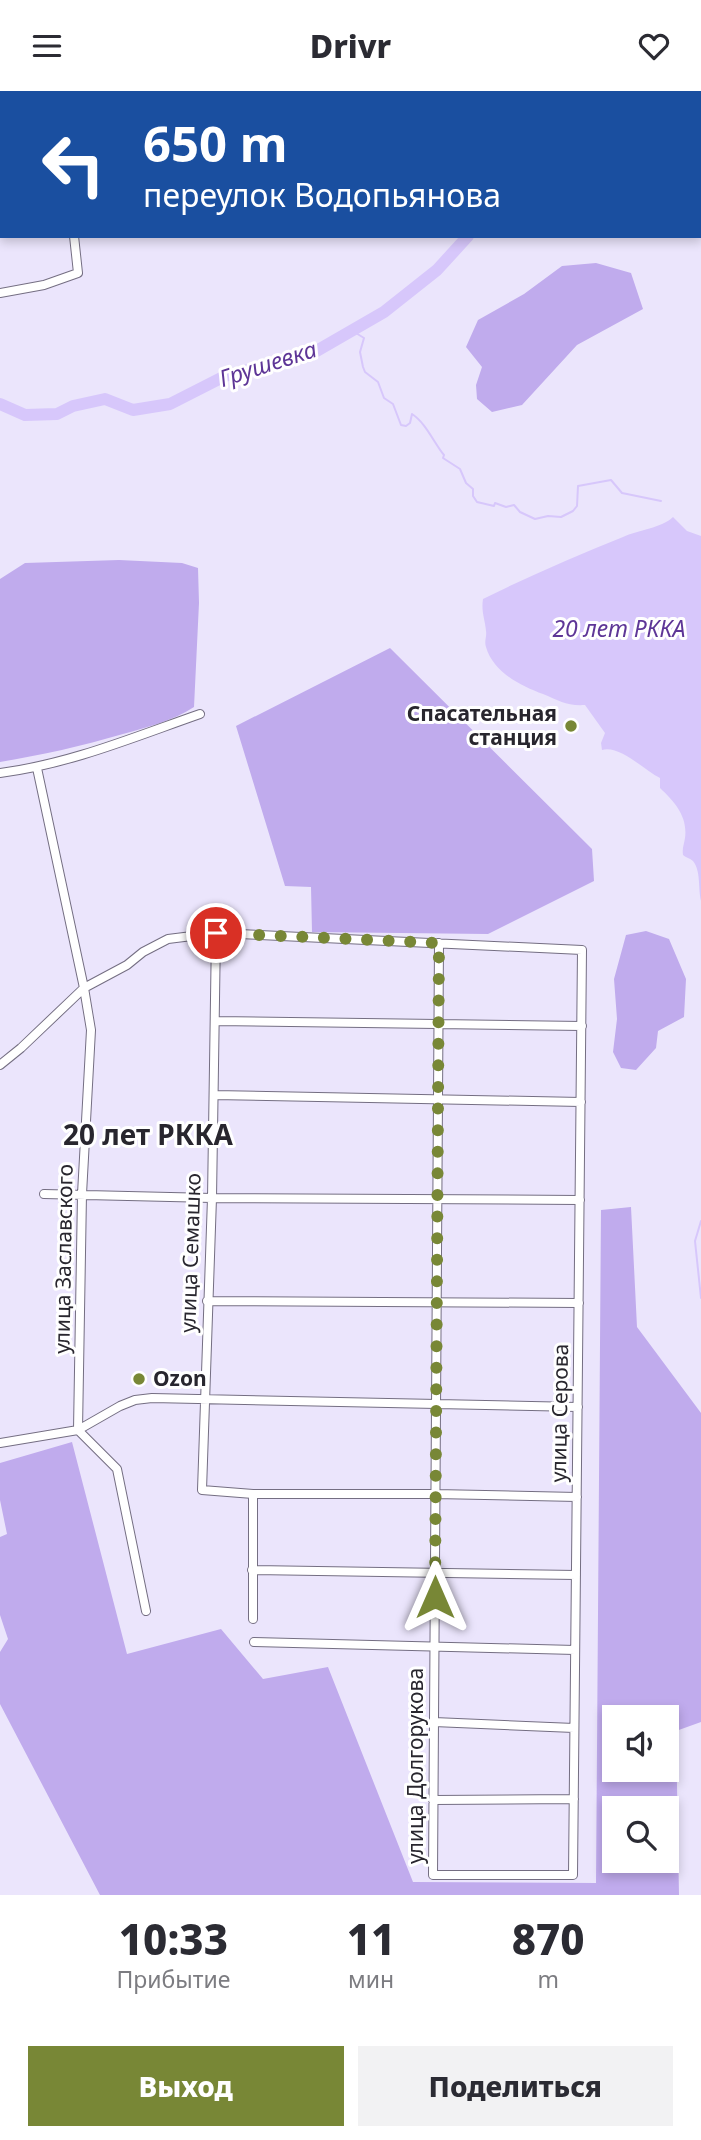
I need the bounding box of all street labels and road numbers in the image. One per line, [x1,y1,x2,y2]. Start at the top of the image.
street label: улица Заславского [47,1164,79,1354]
street label: улица Семашко [173,1173,207,1333]
street label: улица Серова [544,1343,574,1483]
street label: улица Долгорукова [401,1668,429,1864]

